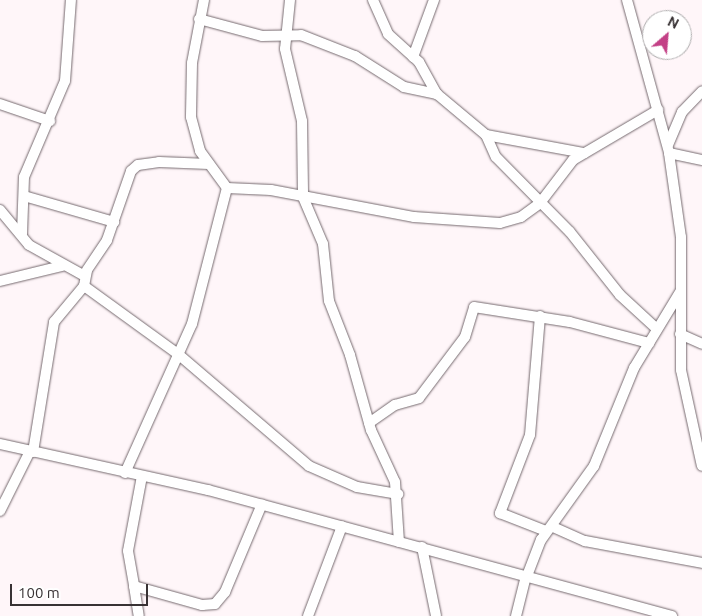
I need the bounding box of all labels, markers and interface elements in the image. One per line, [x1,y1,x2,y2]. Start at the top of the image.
north arrow [642,10,692,60]
text: N [665,13,682,32]
scale bar [12,574,150,606]
text: 100 m [18,584,60,601]

